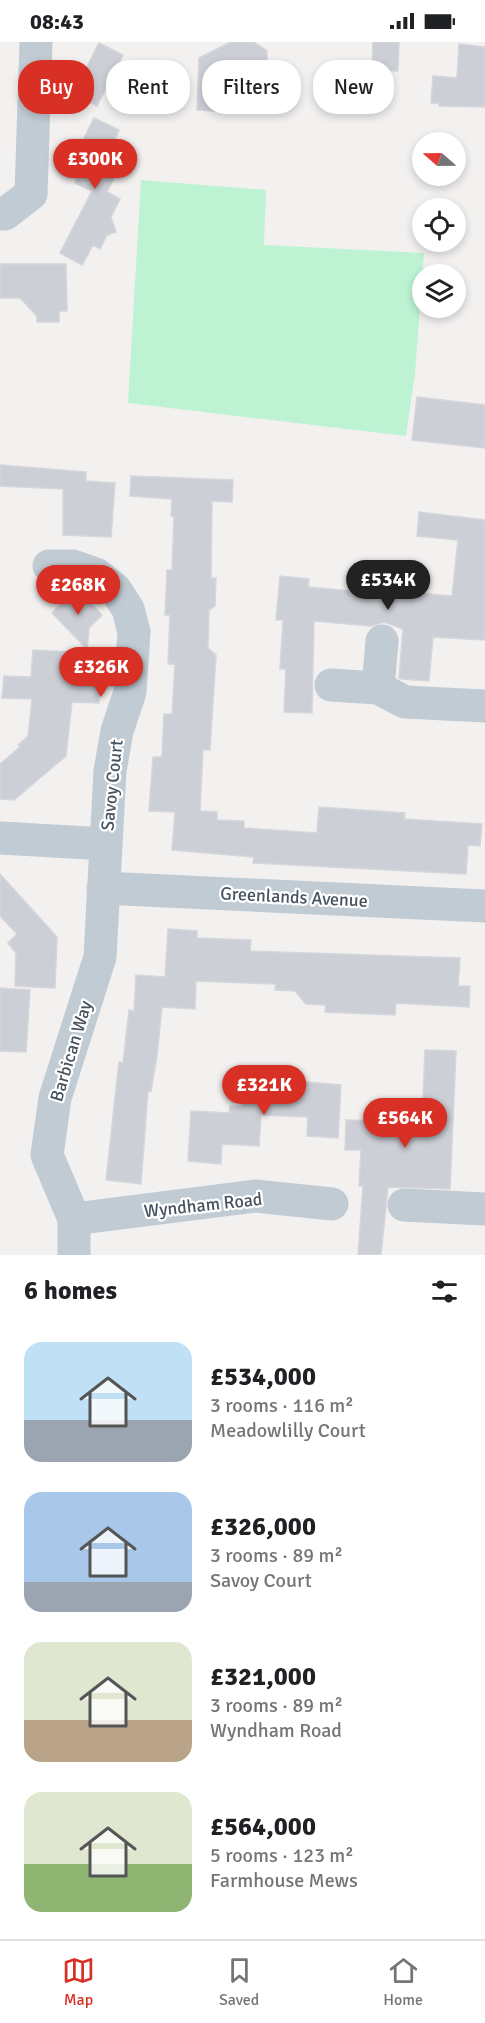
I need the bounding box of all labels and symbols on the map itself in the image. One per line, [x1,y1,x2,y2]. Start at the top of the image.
north arrow [412,132,466,186]
pin: £300K [53,139,137,190]
pin: £534K [346,560,430,611]
pin: £268K [36,565,120,616]
pin: £326K [59,647,143,698]
street label: Savoy Court [96,738,128,832]
street label: Greenlands Avenue [220,882,368,912]
street label: Barbican Way [45,997,97,1104]
pin: £321K [222,1065,306,1116]
pin: £564K [363,1098,447,1149]
street label: Wyndham Road [143,1188,263,1222]

